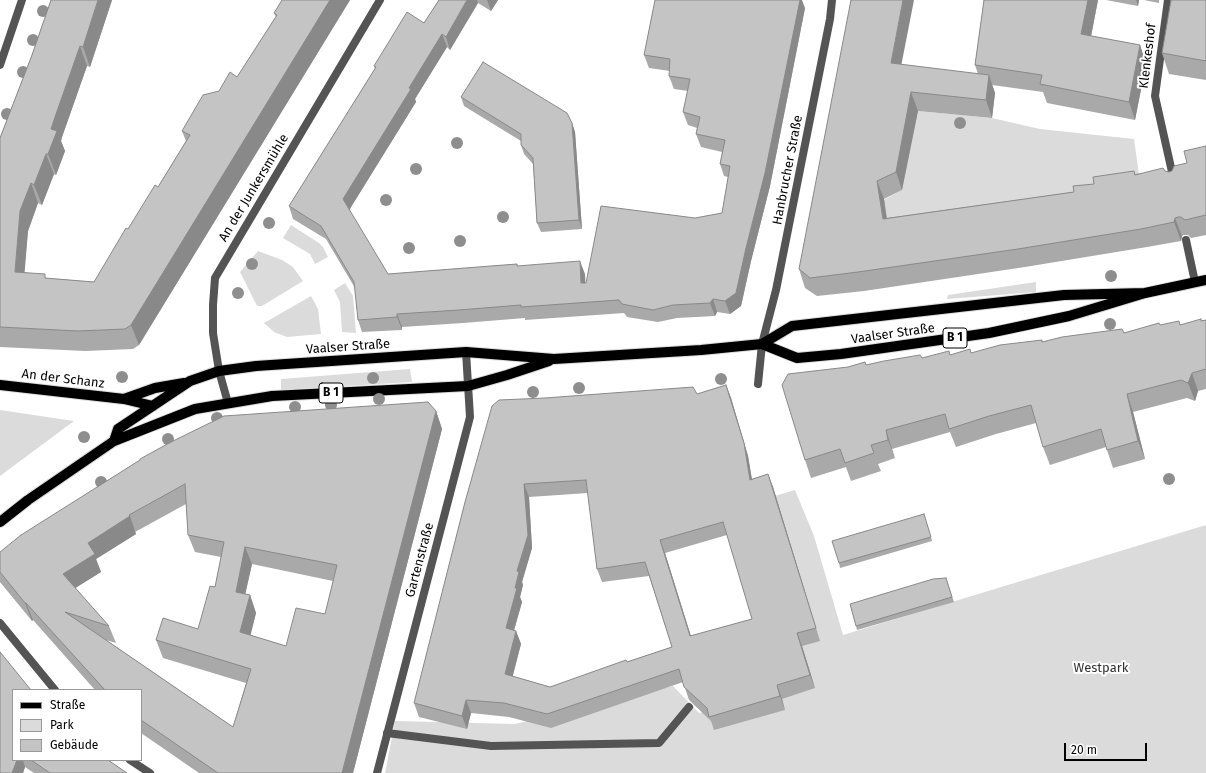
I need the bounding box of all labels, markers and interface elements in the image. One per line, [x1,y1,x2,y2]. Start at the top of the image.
street label: Klenkeshof [1136,23,1160,89]
street label: Hanbrucher Straße [770,114,806,226]
street label: An der Junkersmühle [216,131,292,245]
street label: Vaalser Straße [850,320,936,348]
road number: B 1 [943,328,967,348]
street label: Vaalser Straße [305,336,391,358]
street label: An der Schanz [21,366,105,392]
road number: B 1 [319,383,343,403]
street label: Gartenstraße [403,521,437,599]
park label: Westpark [1074,660,1128,676]
legend [12,689,142,761]
text: Straße [50,698,85,712]
text: Park [50,718,74,732]
scale bar [1066,735,1149,761]
text: Gebäude [50,738,98,752]
text: 20 m [1071,743,1097,757]

